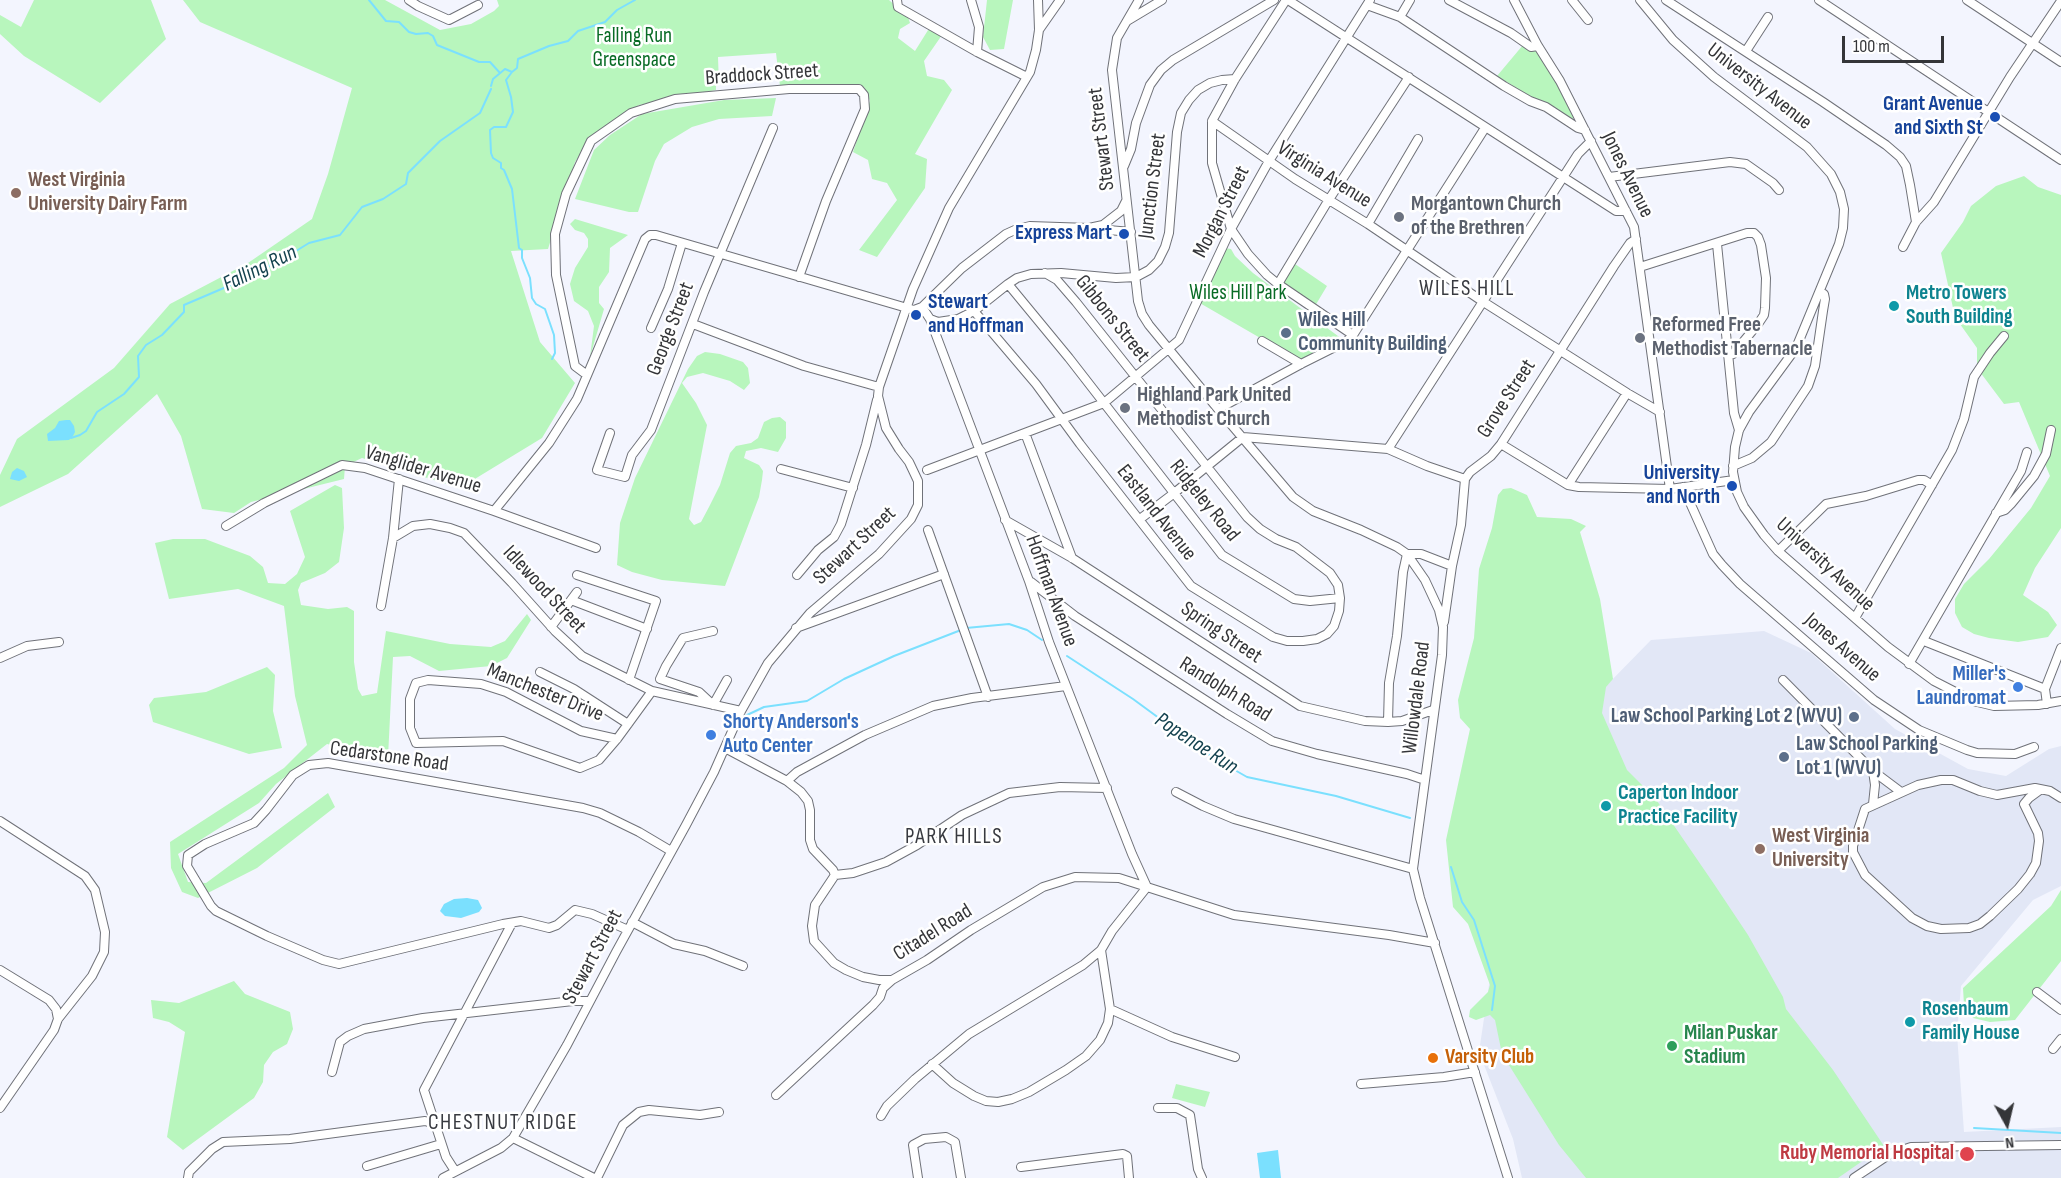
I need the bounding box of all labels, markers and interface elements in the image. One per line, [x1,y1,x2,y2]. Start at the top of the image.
park label: Falling Run Greenspace [592,24,676,74]
scale bar [1845,24,1947,62]
text: 100 m [1853,36,1890,57]
street label: University Avenue [1702,38,1816,136]
street label: Braddock Street [705,58,819,92]
street label: Stewart Street [1083,86,1121,192]
place label: Grant Avenue and Sixth St [1883,92,1983,142]
marker: Grant Avenue and Sixth St [1988,110,2002,124]
street label: Jones Avenue [1595,128,1659,222]
street label: Junction Street [1134,132,1172,240]
street label: Virginia Avenue [1272,136,1376,214]
street label: Morgan Street [1188,162,1256,262]
place label: West Virginia University Dairy Farm [28,168,187,218]
marker: West Virginia University Dairy Farm [9,186,23,200]
place label: Morgantown Church of the Brethren [1411,192,1561,242]
marker: Morgantown Church of the Brethren [1392,210,1406,224]
place label: Express Mart [1015,221,1112,247]
marker: Express Mart [1117,227,1131,241]
water label: Falling Run [219,240,301,298]
street label: Gibbons Street [1069,270,1155,368]
district label: WILES HILL [1419,276,1515,302]
street label: George Street [642,279,700,379]
park label: Wiles Hill Park [1189,281,1287,307]
place label: Metro Towers South Building [1906,281,2013,331]
place label: Stewart and Hoffman [928,290,1024,340]
marker: Metro Towers South Building [1887,299,1901,313]
marker: Stewart and Hoffman [909,308,923,322]
place label: Wiles Hill Community Building [1298,308,1447,358]
place label: Reformed Free Methodist Tabernacle [1652,313,1812,363]
marker: Wiles Hill Community Building [1279,326,1293,340]
marker: Reformed Free Methodist Tabernacle [1633,331,1647,345]
street label: Grove Street [1472,355,1542,443]
place label: Highland Park United Methodist Church [1137,383,1291,433]
marker: Highland Park United Methodist Church [1118,401,1132,415]
street label: Vanglider Avenue [362,440,484,500]
street label: Ridgeley Road [1163,455,1245,547]
street label: Eastland Avenue [1111,460,1201,566]
place label: University and North [1643,461,1720,511]
marker: University and North [1725,479,1739,493]
street label: Stewart Street [809,501,901,591]
street label: University Avenue [1770,513,1880,617]
street label: Hoffman Avenue [1019,532,1083,650]
street label: Idlewood Street [497,541,591,639]
street label: Spring Street [1176,597,1266,669]
street label: Jones Avenue [1799,608,1885,688]
street label: Willowdale Road [1398,640,1436,756]
street label: Randolph Road [1174,652,1276,728]
street label: Manchester Drive [483,658,607,728]
place label: Miller's Laundromat [1916,662,2006,712]
marker: Miller's Laundromat [2011,680,2025,694]
place label: Law School Parking Lot 2 (WVU) [1611,704,1842,730]
water label: Popenoe Run [1149,707,1243,781]
place label: Shorty Anderson's Auto Center [723,710,859,760]
marker: Law School Parking Lot 2 (WVU) [1847,710,1861,724]
marker: Shorty Anderson's Auto Center [704,728,718,742]
place label: Law School Parking Lot 1 (WVU) [1796,732,1938,782]
street label: Cedarstone Road [328,736,450,778]
marker: Law School Parking Lot 1 (WVU) [1777,750,1791,764]
place label: Caperton Indoor Practice Facility [1618,781,1739,831]
marker: Caperton Indoor Practice Facility [1599,799,1613,813]
district label: PARK HILLS [905,824,1003,850]
place label: West Virginia University [1772,824,1869,874]
marker: West Virginia University [1753,842,1767,856]
street label: Citadel Road [889,899,977,967]
street label: Stewart Street [558,905,628,1009]
place label: Rosenbaum Family House [1922,997,2020,1047]
marker: Rosenbaum Family House [1903,1015,1917,1029]
place label: Milan Puskar Stadium [1684,1021,1778,1071]
marker: Milan Puskar Stadium [1665,1039,1679,1053]
place label: Varsity Club [1445,1045,1534,1071]
marker: Varsity Club [1426,1051,1440,1065]
north arrow [1977,1094,2037,1154]
district label: CHESTNUT RIDGE [428,1110,578,1136]
text: N [2004,1132,2015,1152]
place label: Ruby Memorial Hospital [1780,1141,1954,1167]
marker: Ruby Memorial Hospital [1958,1145,1976,1163]

